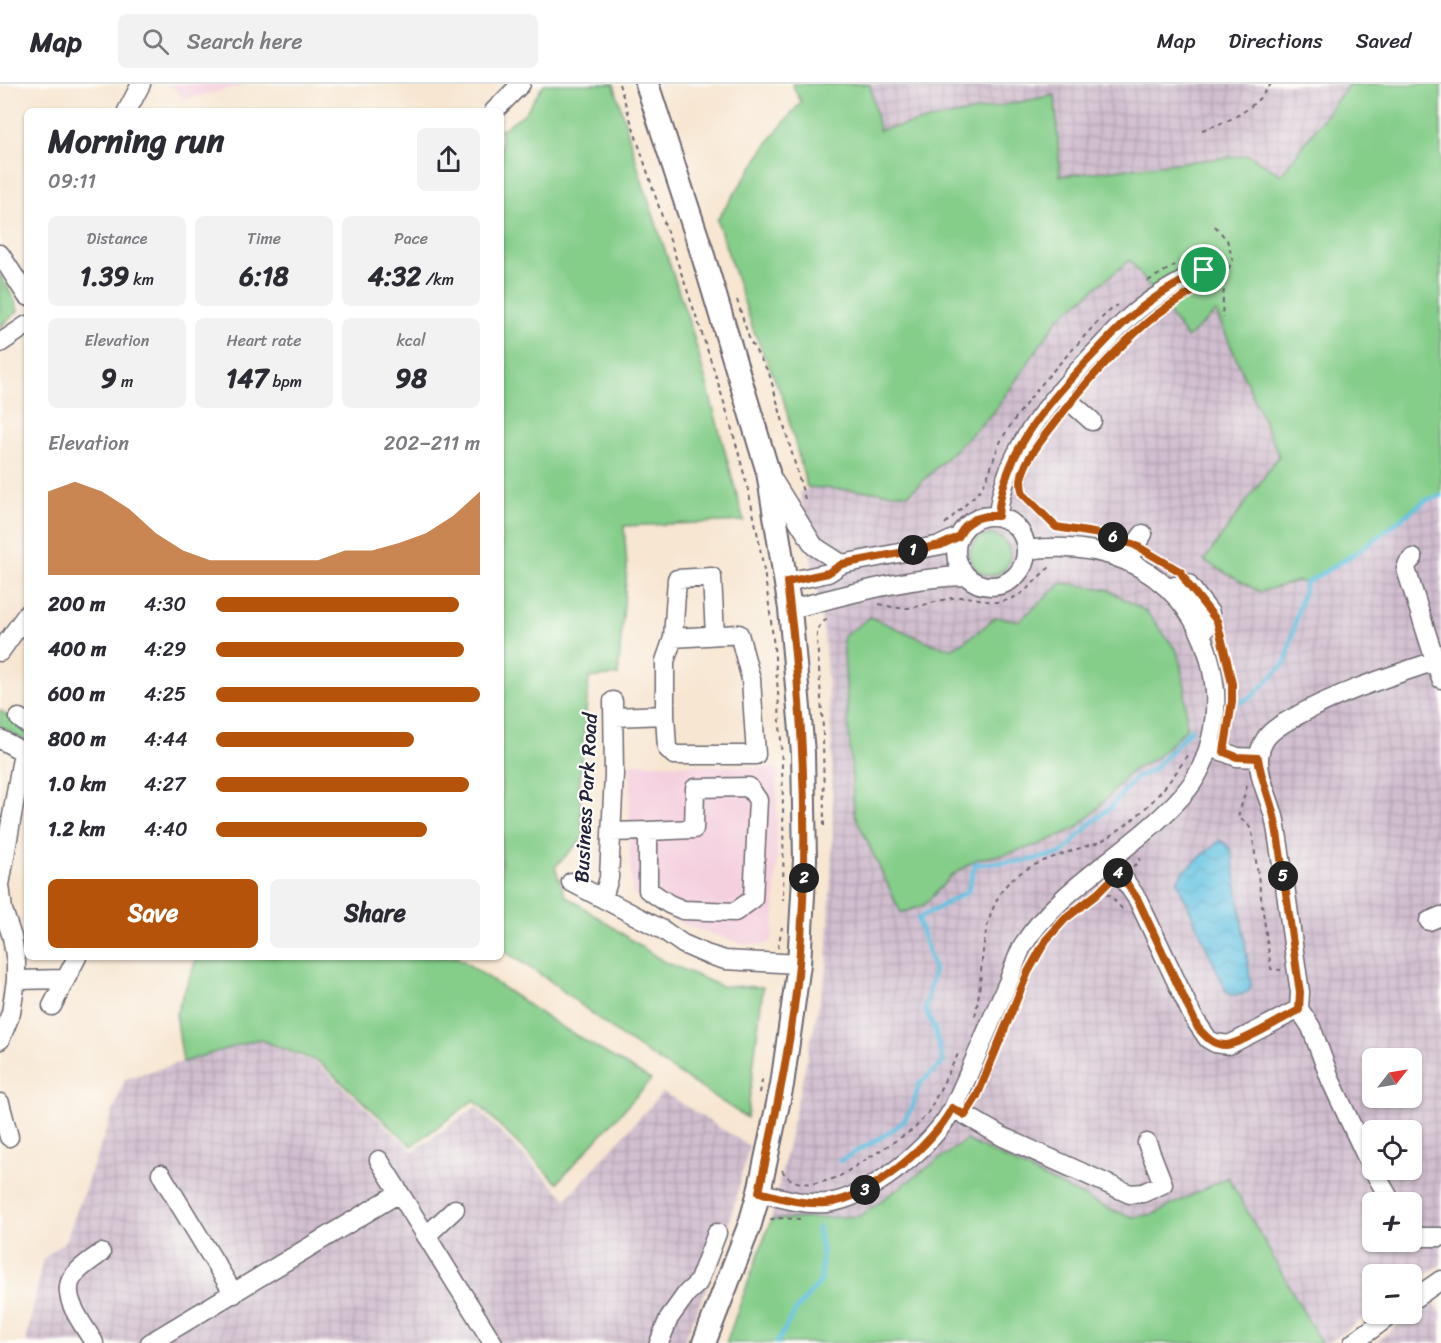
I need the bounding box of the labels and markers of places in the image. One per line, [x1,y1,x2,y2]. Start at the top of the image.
pin [1178,244,1229,295]
pin: 6 [1098,522,1128,552]
pin: 1 [898,535,928,565]
pin: 4 [1103,858,1133,888]
pin: 5 [1268,861,1298,891]
pin: 2 [789,863,819,893]
pin: 3 [850,1175,880,1205]

